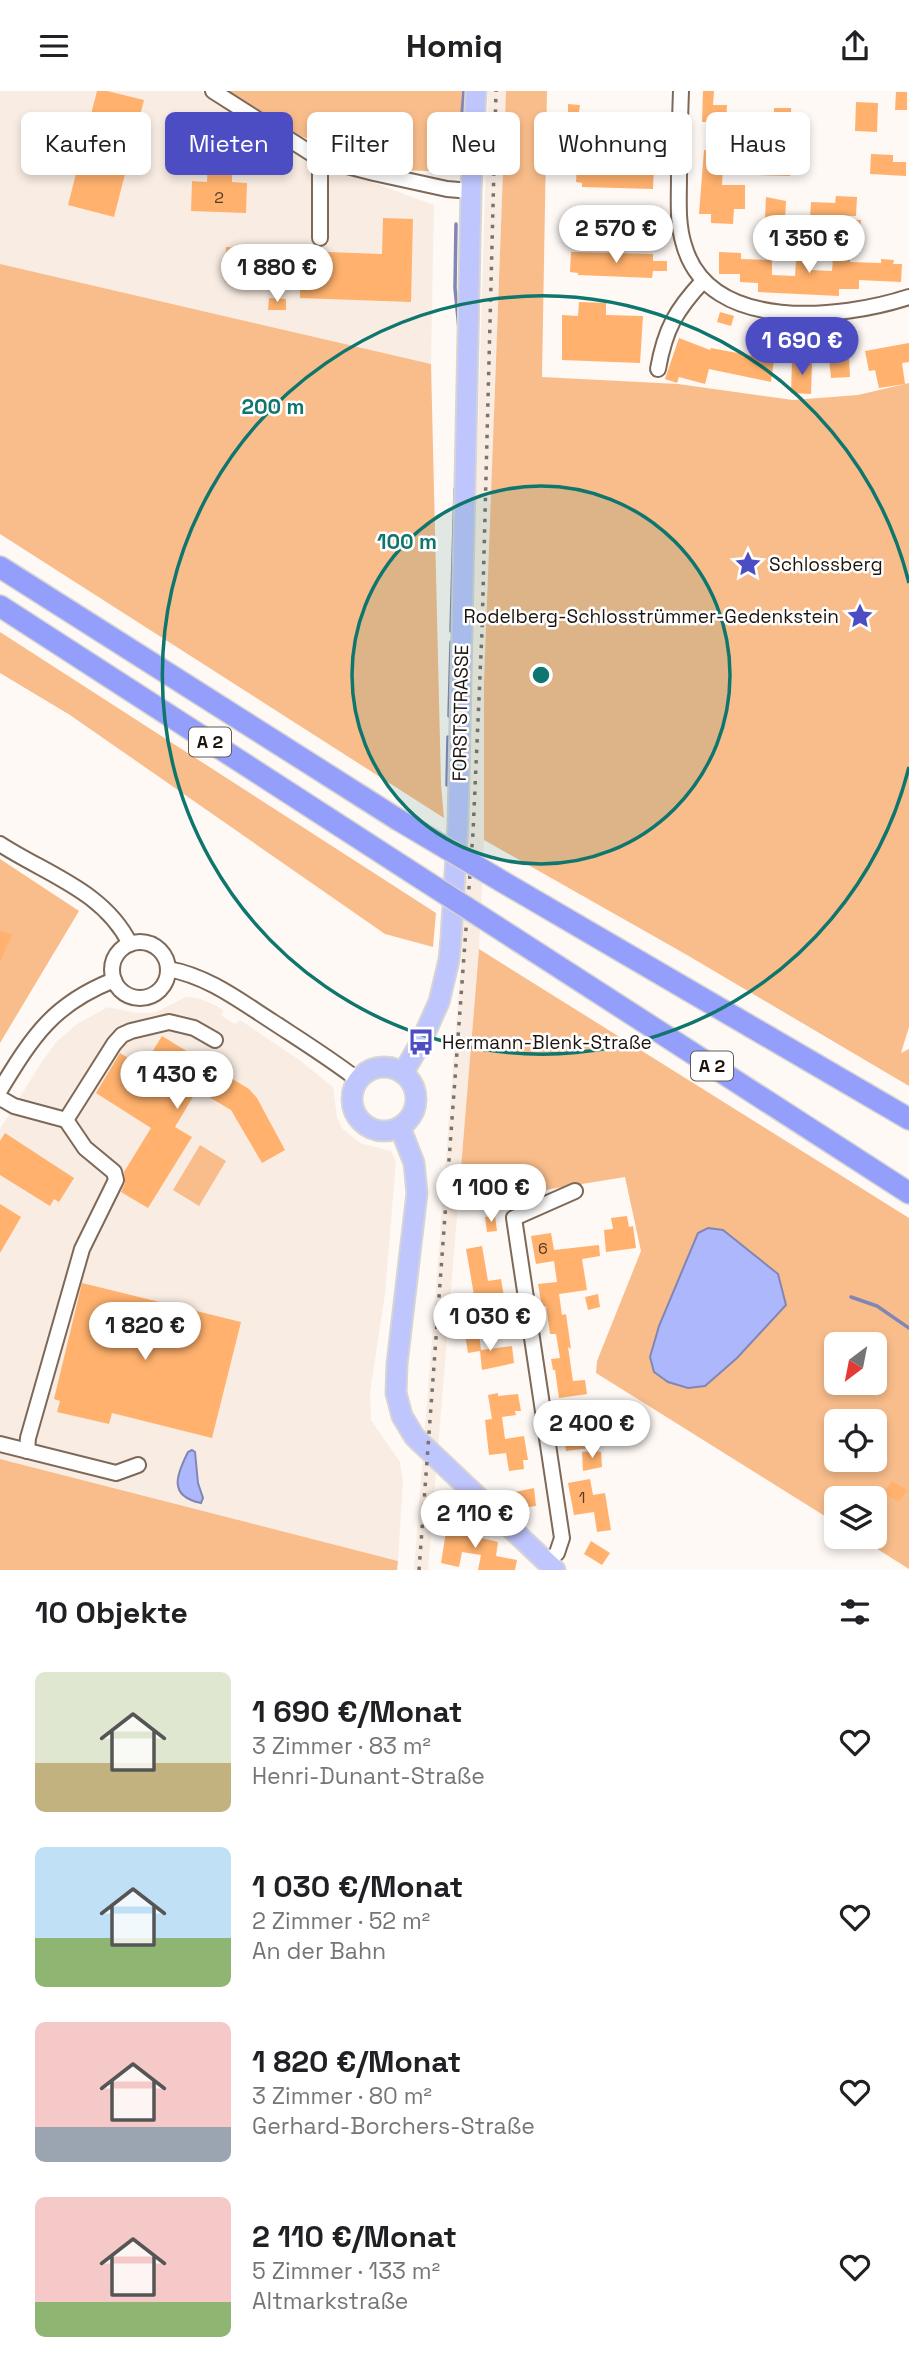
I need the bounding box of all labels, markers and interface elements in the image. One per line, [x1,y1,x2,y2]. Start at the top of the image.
text: Homiq [406,26,503,66]
icon: menu [35,27,73,65]
icon: share [836,27,874,65]
chip: Kaufen [21,112,151,175]
chip: Mieten [165,112,293,175]
chip: Filter [307,112,413,175]
chip: Neu [427,112,520,175]
chip: Wohnung [534,112,692,175]
chip: Haus [706,112,810,175]
house number: 2 [214,187,224,208]
pin: 2 570 € [551,205,681,265]
text: 2 570 € [575,213,657,243]
pin: 1 350 € [744,215,874,275]
text: 1 350 € [769,223,849,253]
pin: 1 880 € [212,245,342,304]
text: 1 880 € [237,252,317,282]
pin: 1 690 € [737,317,867,377]
text: 1 690 € [761,325,843,355]
text: 200 m [242,393,304,420]
text: 100 m [377,528,437,555]
place icon: Schlossberg [733,549,763,579]
place label: Schlossberg [769,552,883,577]
place icon: Rodelberg-Schlosstrümmer-Gedenkstein [845,601,875,631]
place label: Rodelberg-Schlosstrümmer-Gedenkstein [464,604,839,629]
street label: FORSTSTRASSE [447,644,474,782]
centre of rings [529,663,553,687]
road number: A 2 [189,727,231,757]
bus stop icon: Hermann-Blenk-Straße [406,1027,436,1057]
place label: Hermann-Blenk-Straße [442,1030,652,1055]
pin: 1 430 € [112,1051,242,1111]
road number: A 2 [691,1051,733,1081]
text: 1 430 € [136,1059,218,1089]
pin: 1 100 € [426,1165,556,1224]
text: 1 100 € [452,1172,530,1202]
house number: 6 [538,1238,548,1259]
pin: 1 030 € [425,1293,555,1353]
text: 1 030 € [449,1301,531,1331]
pin: 1 820 € [80,1303,210,1362]
text: 1 820 € [105,1310,185,1340]
north arrow [824,1332,887,1395]
map controls [824,1332,887,1549]
pin: 2 400 € [527,1401,657,1460]
text: 2 400 € [549,1408,635,1438]
button: locate [824,1409,887,1472]
button: layers [824,1486,887,1549]
house number: 1 [579,1487,585,1508]
pin: 2 110 € [410,1491,540,1550]
text: 2 110 € [437,1498,513,1528]
text: 10 Objekte [35,1593,188,1632]
icon: filters [836,1593,874,1631]
text: 1 690 €/Monat [252,1692,463,1731]
icon: home [91,1700,175,1784]
icon: heart [836,1723,874,1761]
text: 3 Zimmer · 83 m² [252,1731,431,1761]
text: Henri-Dunant-Straße [252,1761,485,1791]
text: 1 030 €/Monat [252,1867,463,1906]
icon: home [91,1875,175,1959]
icon: heart [836,1898,874,1936]
text: 2 Zimmer · 52 m² [252,1906,430,1936]
text: An der Bahn [252,1936,386,1966]
text: 1 820 €/Monat [252,2042,461,2081]
icon: home [91,2050,175,2134]
icon: heart [836,2073,874,2111]
text: 3 Zimmer · 80 m² [252,2081,432,2111]
text: Gerhard-Borchers-Straße [252,2111,535,2141]
text: 2 110 €/Monat [252,2217,457,2256]
icon: home [91,2225,175,2309]
icon: heart [836,2248,874,2286]
text: 5 Zimmer · 133 m² [252,2256,440,2286]
text: Altmarkstraße [252,2286,408,2316]

